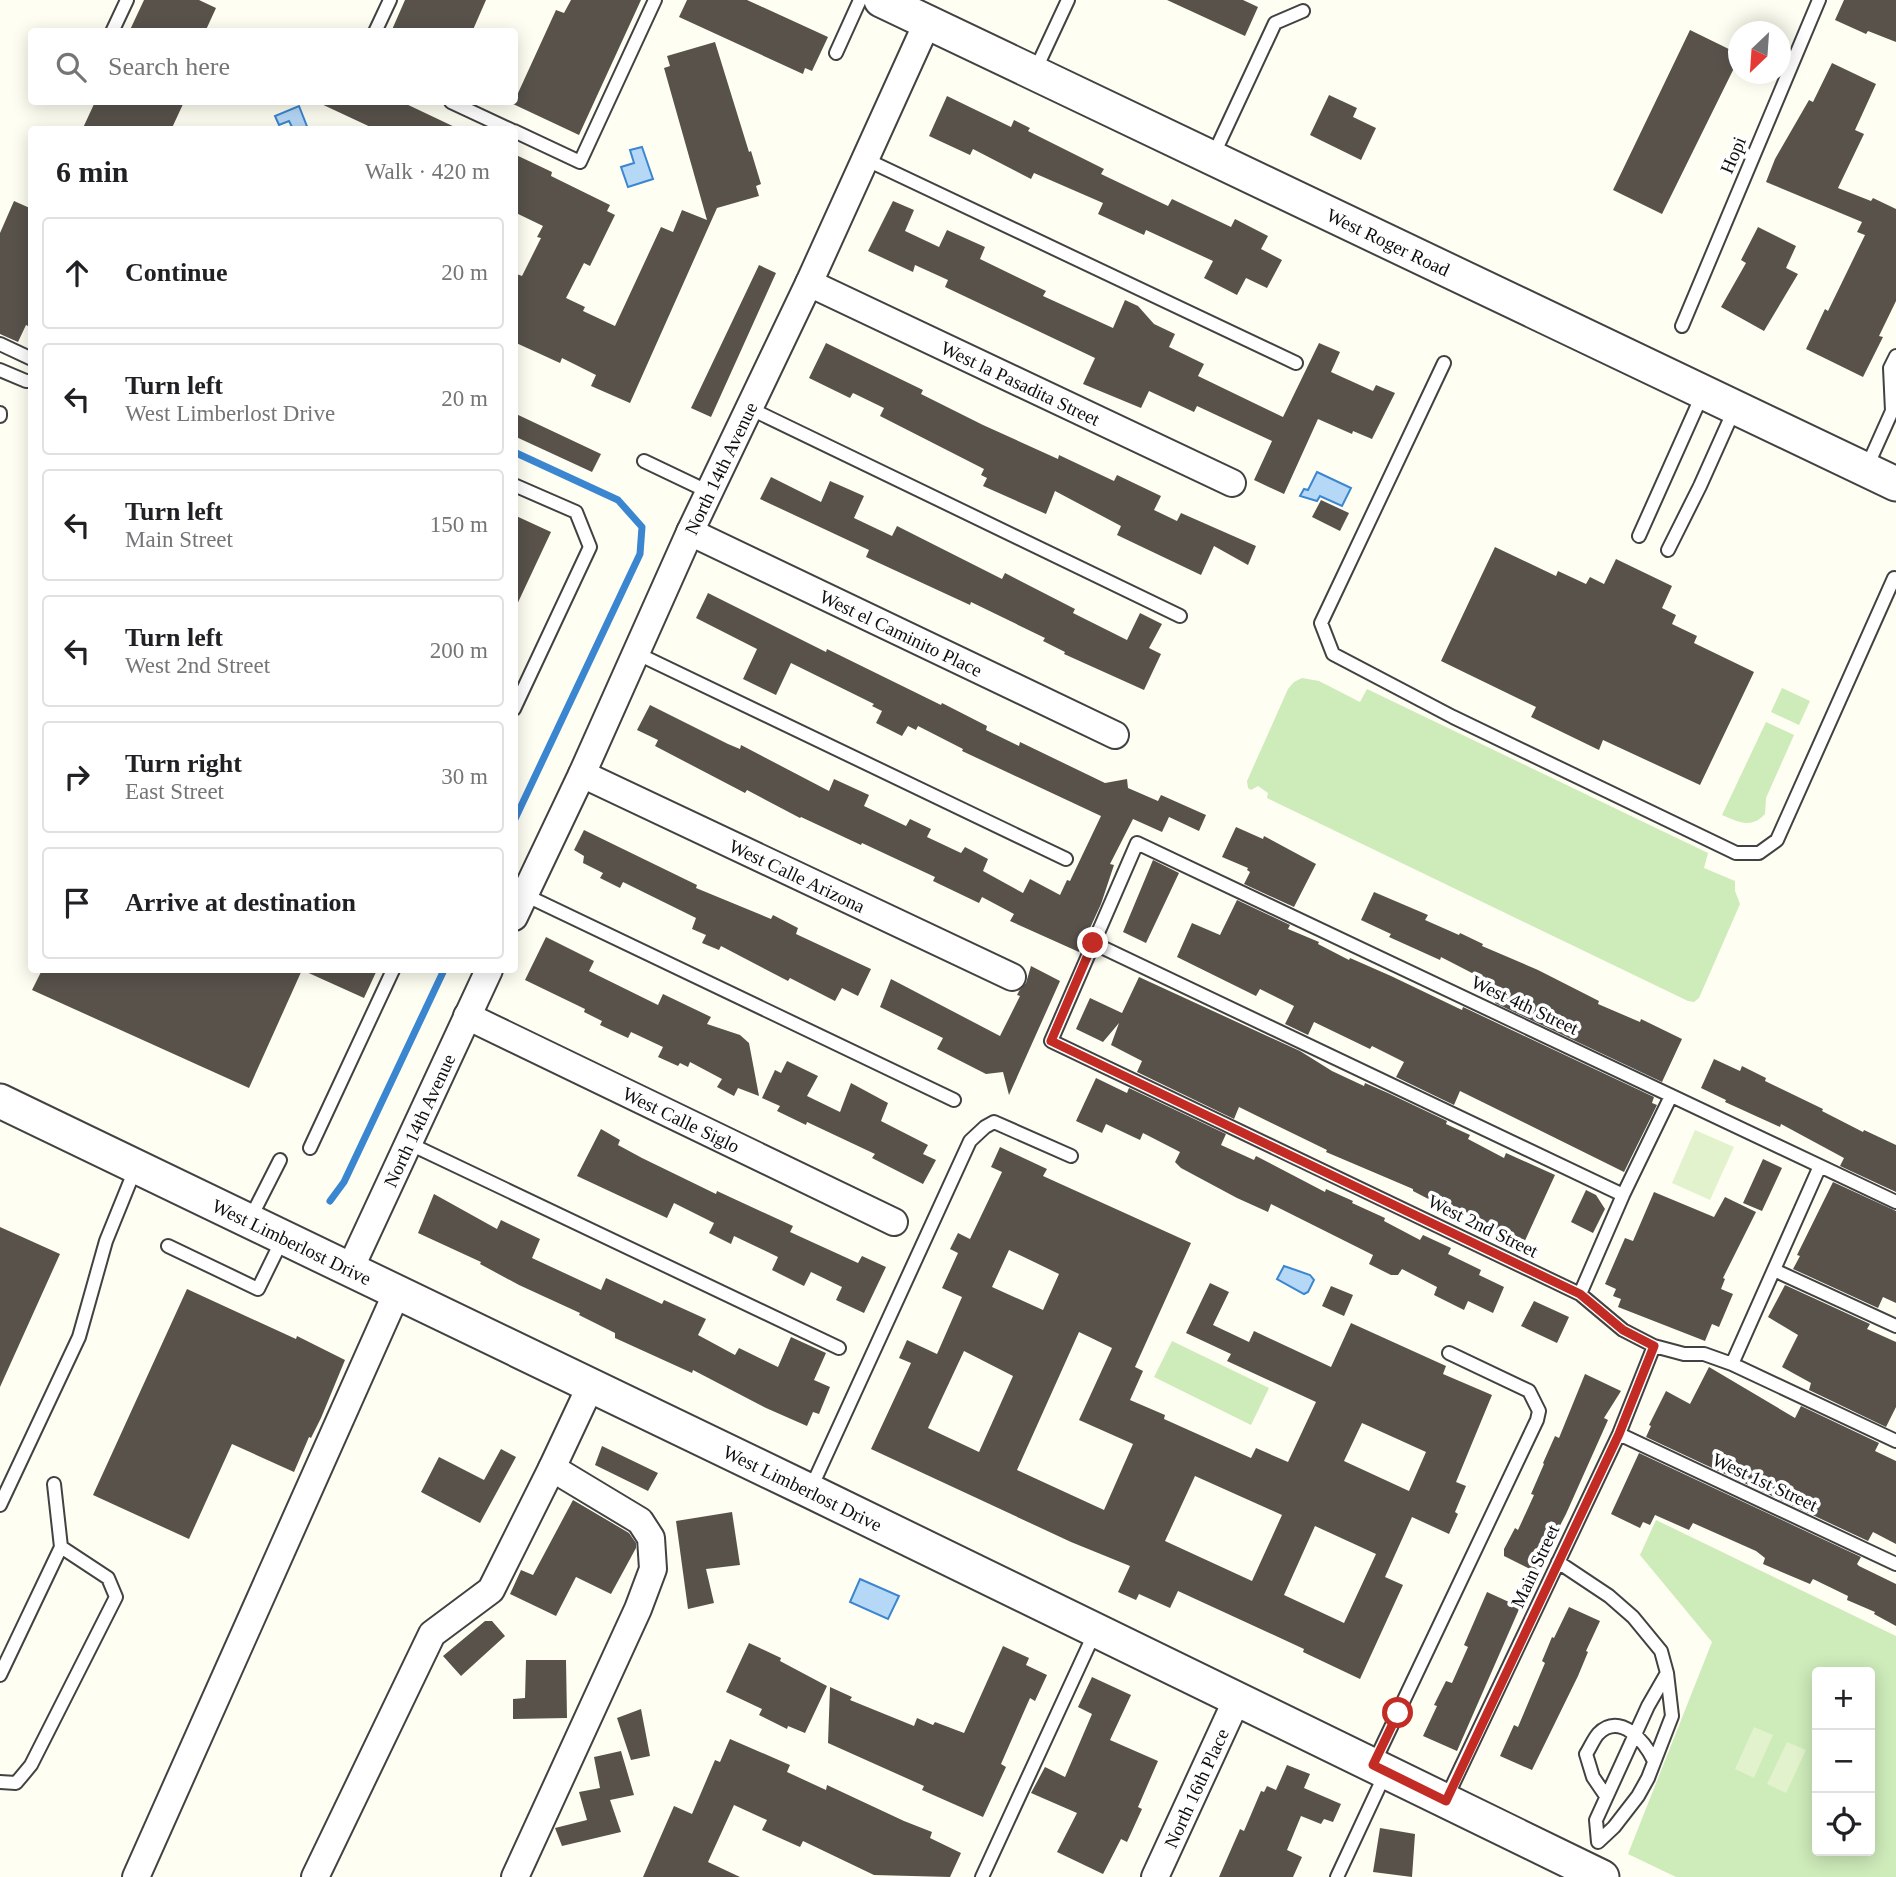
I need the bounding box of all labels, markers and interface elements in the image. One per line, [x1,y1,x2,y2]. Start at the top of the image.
north arrow [1728,21,1791,84]
search box [28,28,518,105]
icon: search [52,48,90,86]
text: Search here [108,52,230,81]
street label: Hopi [1716,133,1750,177]
text: 6 min [56,155,129,188]
text: Walk · 420 m [365,159,490,184]
street label: West Roger Road [1323,204,1454,280]
icon: ahead [58,254,96,292]
text: Continue [125,258,228,287]
text: 20 m [441,260,488,285]
street label: West la Pasadita Street [938,337,1104,430]
text: Turn left [125,371,223,400]
icon: left [58,380,96,418]
text: 20 m [441,386,488,411]
street label: North 14th Avenue [680,399,761,538]
text: West Limberlost Drive [125,401,335,426]
text: Turn left [125,497,223,526]
icon: left [58,506,96,544]
text: 150 m [430,512,488,537]
text: Main Street [125,527,233,552]
street label: West el Caminito Place [817,585,986,681]
text: Turn left [125,623,223,652]
icon: left [58,632,96,670]
text: 200 m [430,638,488,663]
text: West 2nd Street [125,653,270,678]
text: Turn right [125,749,242,778]
icon: right [58,758,96,796]
text: 30 m [441,764,488,789]
text: East Street [125,779,224,804]
street label: West Calle Arizona [726,835,869,917]
icon: arrive [58,884,96,922]
text: Arrive at destination [125,888,356,917]
route end [1077,927,1108,958]
street label: West 4th Street [1468,971,1582,1039]
street label: North 14th Avenue [379,1050,459,1190]
street label: West Calle Siglo [619,1082,743,1157]
street label: West 2nd Street [1425,1190,1542,1262]
street label: West Limberlost Drive [209,1194,375,1289]
street label: West Limberlost Drive [720,1440,885,1535]
street label: West 1st Street [1709,1448,1822,1516]
street label: Main Street [1507,1521,1564,1611]
map controls [1812,1667,1875,1856]
button: + [1812,1667,1875,1730]
route start [1382,1697,1413,1728]
street label: North 16th Place [1160,1725,1232,1851]
button: − [1812,1730,1875,1793]
button: locate [1812,1793,1875,1856]

